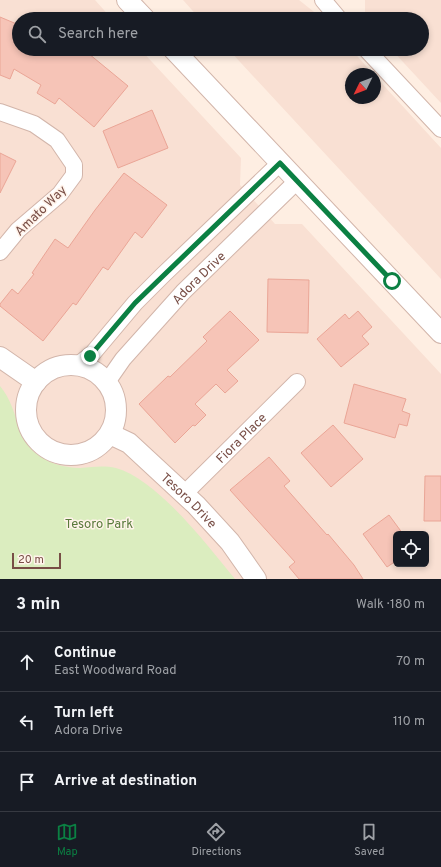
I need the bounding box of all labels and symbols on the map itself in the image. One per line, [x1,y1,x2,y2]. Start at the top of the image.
north arrow [345,68,381,104]
street label: Amato Way [12,183,71,240]
street label: Adora Drive [170,249,230,309]
route start [383,272,401,290]
route end [81,347,99,365]
street label: Fiora Place [214,411,271,468]
street label: Tesoro Drive [157,470,219,532]
park label: Tesoro Park [65,517,133,533]
scale bar [12,551,61,570]

